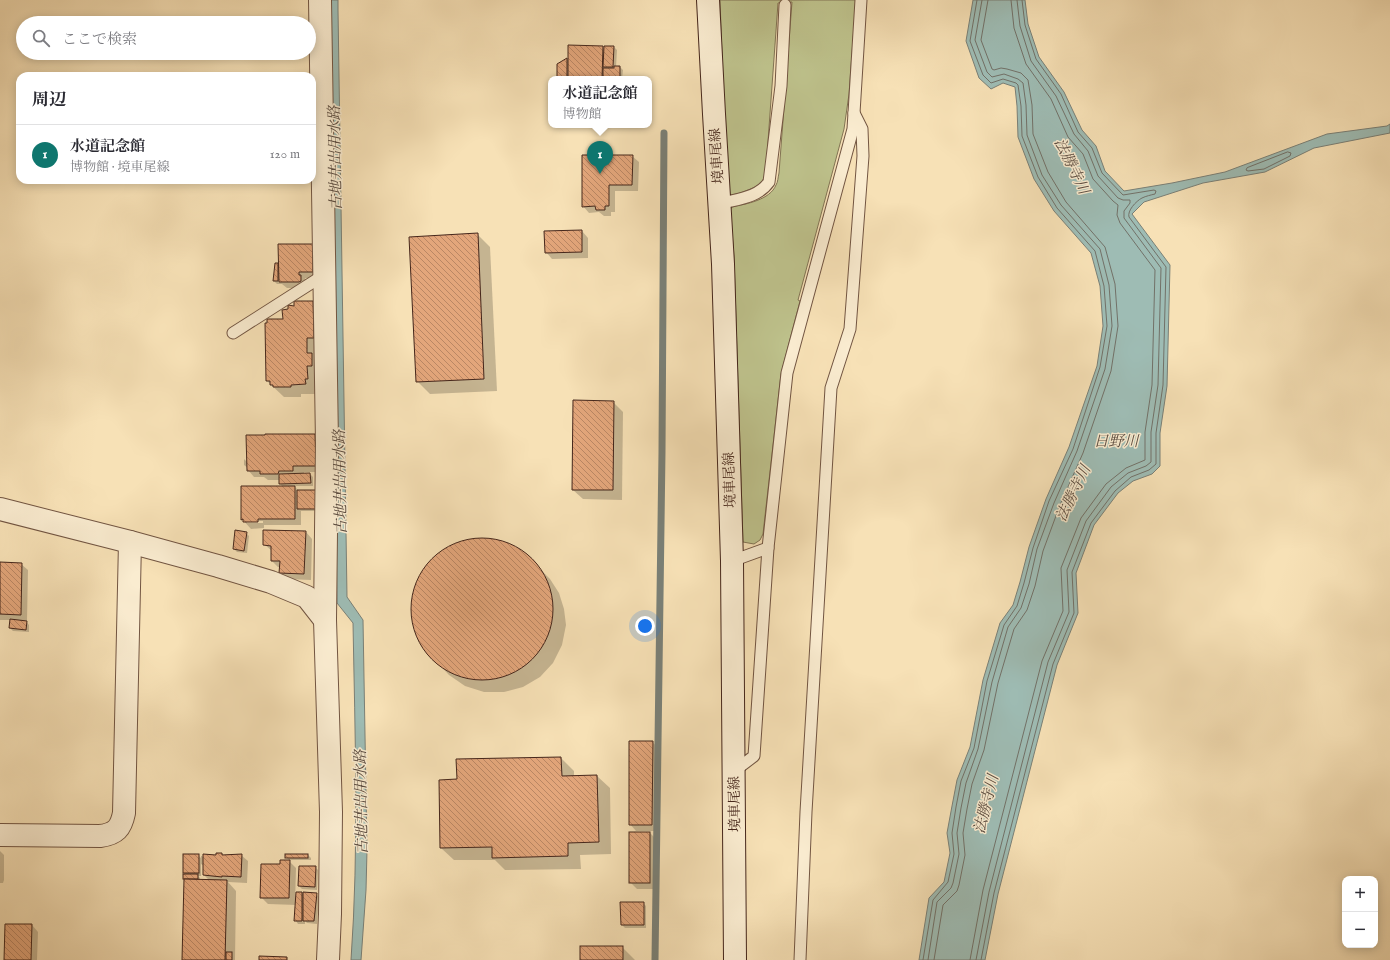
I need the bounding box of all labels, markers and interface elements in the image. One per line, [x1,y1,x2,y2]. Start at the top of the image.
search box [16,16,316,60]
icon: search [30,27,52,49]
text: ここで検索 [62,30,137,49]
popup [548,76,652,128]
text: 水道記念館 [562,84,638,103]
text: 周辺 [32,90,66,111]
water label: 古地井出用水路 [325,104,346,211]
text: 博物館 [562,106,602,123]
street label: 境車尾線 [706,127,728,184]
water label: 法勝寺川 [1050,135,1094,199]
text: 水道記念館 [70,137,145,156]
pin: 1 [587,141,613,174]
text: 1 [43,146,47,163]
text: 120 m [270,146,300,163]
text: 博物館 · 境車尾線 [70,159,170,176]
water label: 古地井出用水路 [330,428,351,535]
water label: 日野川 [1093,432,1140,451]
street label: 境車尾線 [720,452,740,508]
water label: 法勝寺川 [1052,460,1096,524]
your location [635,616,655,636]
water label: 古地井出用水路 [351,748,372,855]
water label: 法勝寺川 [970,771,1003,836]
street label: 境車尾線 [726,776,744,832]
map controls [1342,876,1378,948]
button: + [1342,876,1378,912]
button: − [1342,912,1378,948]

